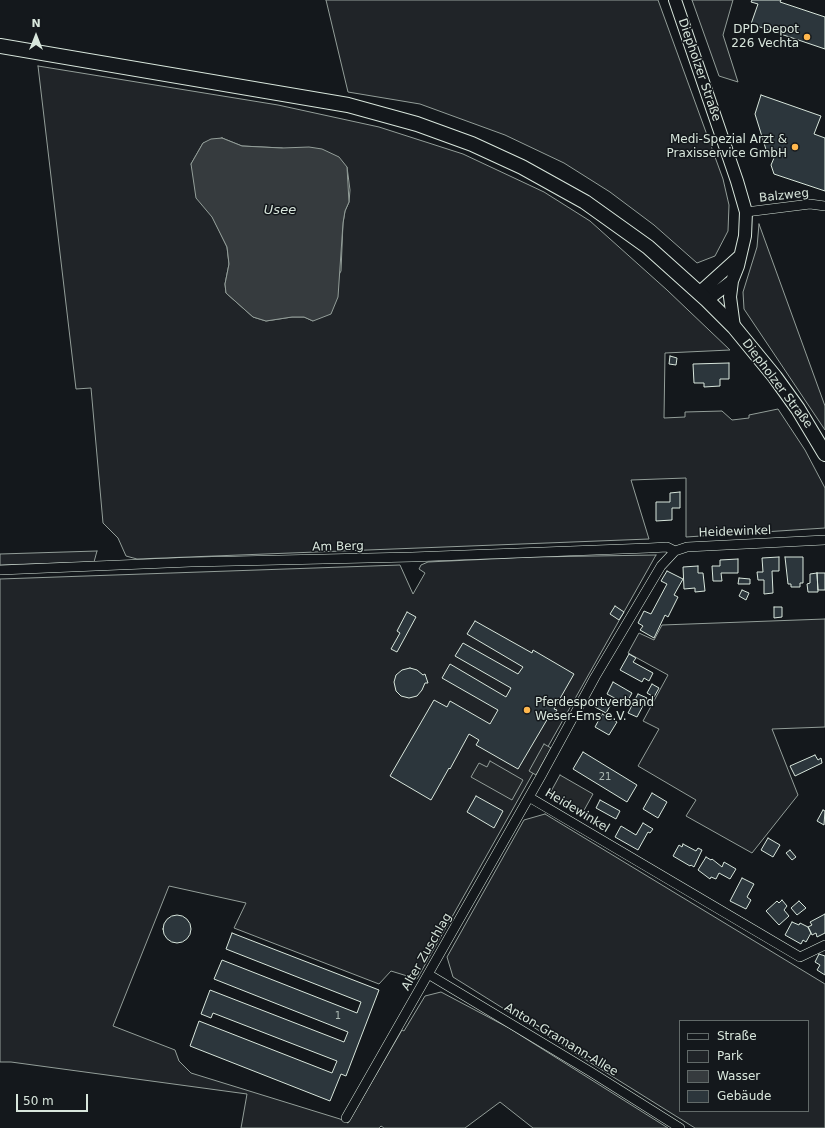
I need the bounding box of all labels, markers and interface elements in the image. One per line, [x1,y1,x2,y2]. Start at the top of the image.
north arrow [16,16,56,56]
text: N [31,17,41,30]
street label: Diepholzer Straße [675,17,723,123]
place label: DPD Depot 226 Vechta [731,23,799,51]
marker: DPD Depot 226 Vechta [802,32,812,42]
place label: Medi-Spezial Arzt & Praxisservice GmbH [667,133,787,161]
marker: Medi-Spezial Arzt & Praxisservice GmbH [790,142,800,152]
street label: Balzweg [758,186,810,206]
water label: Usee [264,203,296,219]
street label: Diepholzer Straße [739,337,815,431]
street label: Heidewinkel [698,524,772,540]
street label: Am Berg [312,539,364,555]
place label: Pferdesportverband Weser-Ems e.V. [535,696,654,724]
marker: Pferdesportverband Weser-Ems e.V. [522,705,532,715]
house number: 21 [599,771,611,783]
street label: Heidewinkel [542,786,612,836]
street label: Alter Zuschlag [399,911,455,993]
street label: Anton-Gramann-Allee [502,1000,620,1080]
house number: 1 [335,1010,341,1022]
legend [679,1020,809,1112]
text: Straße [717,1029,757,1043]
text: Park [717,1049,743,1063]
text: Wasser [717,1069,760,1083]
scale bar [18,1086,90,1112]
text: Gebäude [717,1089,771,1103]
text: 50 m [23,1094,54,1108]

